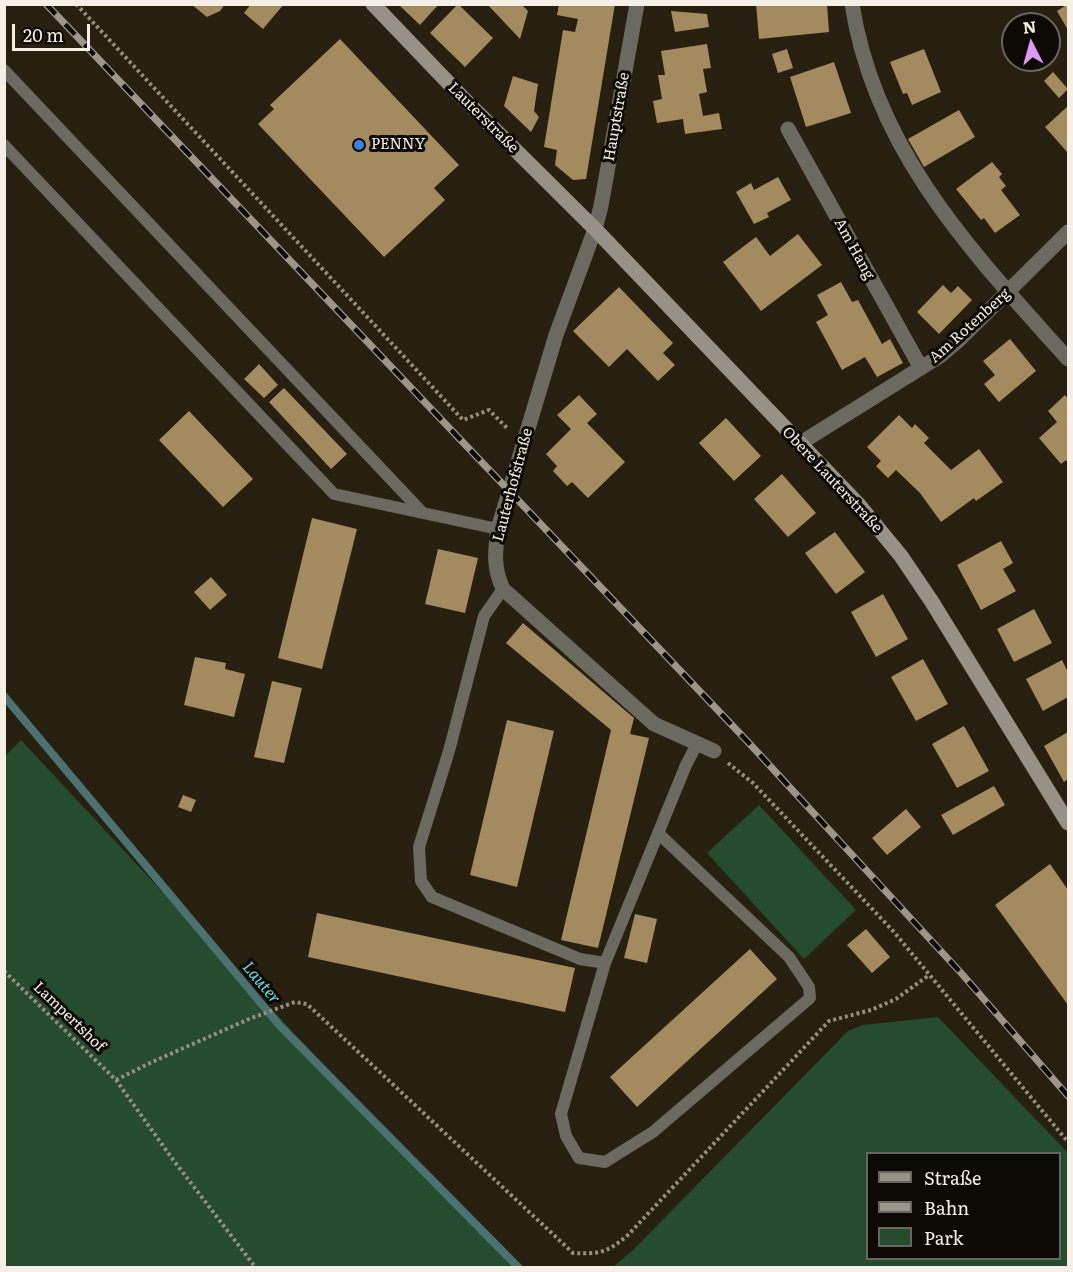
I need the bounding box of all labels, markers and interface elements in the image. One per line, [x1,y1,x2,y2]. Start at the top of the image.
scale bar [15,12,93,50]
north arrow [1001,12,1061,72]
text: N [1021,13,1037,39]
text: 20 m [23,21,64,48]
street label: Hauptstraße [600,71,634,163]
street label: Lauterstraße [444,79,522,157]
place label: PENNY [371,136,425,154]
marker: PENNY [352,138,366,152]
street label: Am Hang [830,215,878,283]
street label: Am Rotenberg [926,285,1014,367]
street label: Obere Lauterstraße [778,423,886,537]
street label: Lauterhofstraße [489,426,537,544]
water label: Lauter [238,958,284,1008]
street label: Lampertshof [29,978,109,1056]
legend [866,1152,1061,1260]
text: Straße [924,1164,981,1191]
text: Bahn [924,1194,969,1221]
text: Park [924,1224,963,1251]

